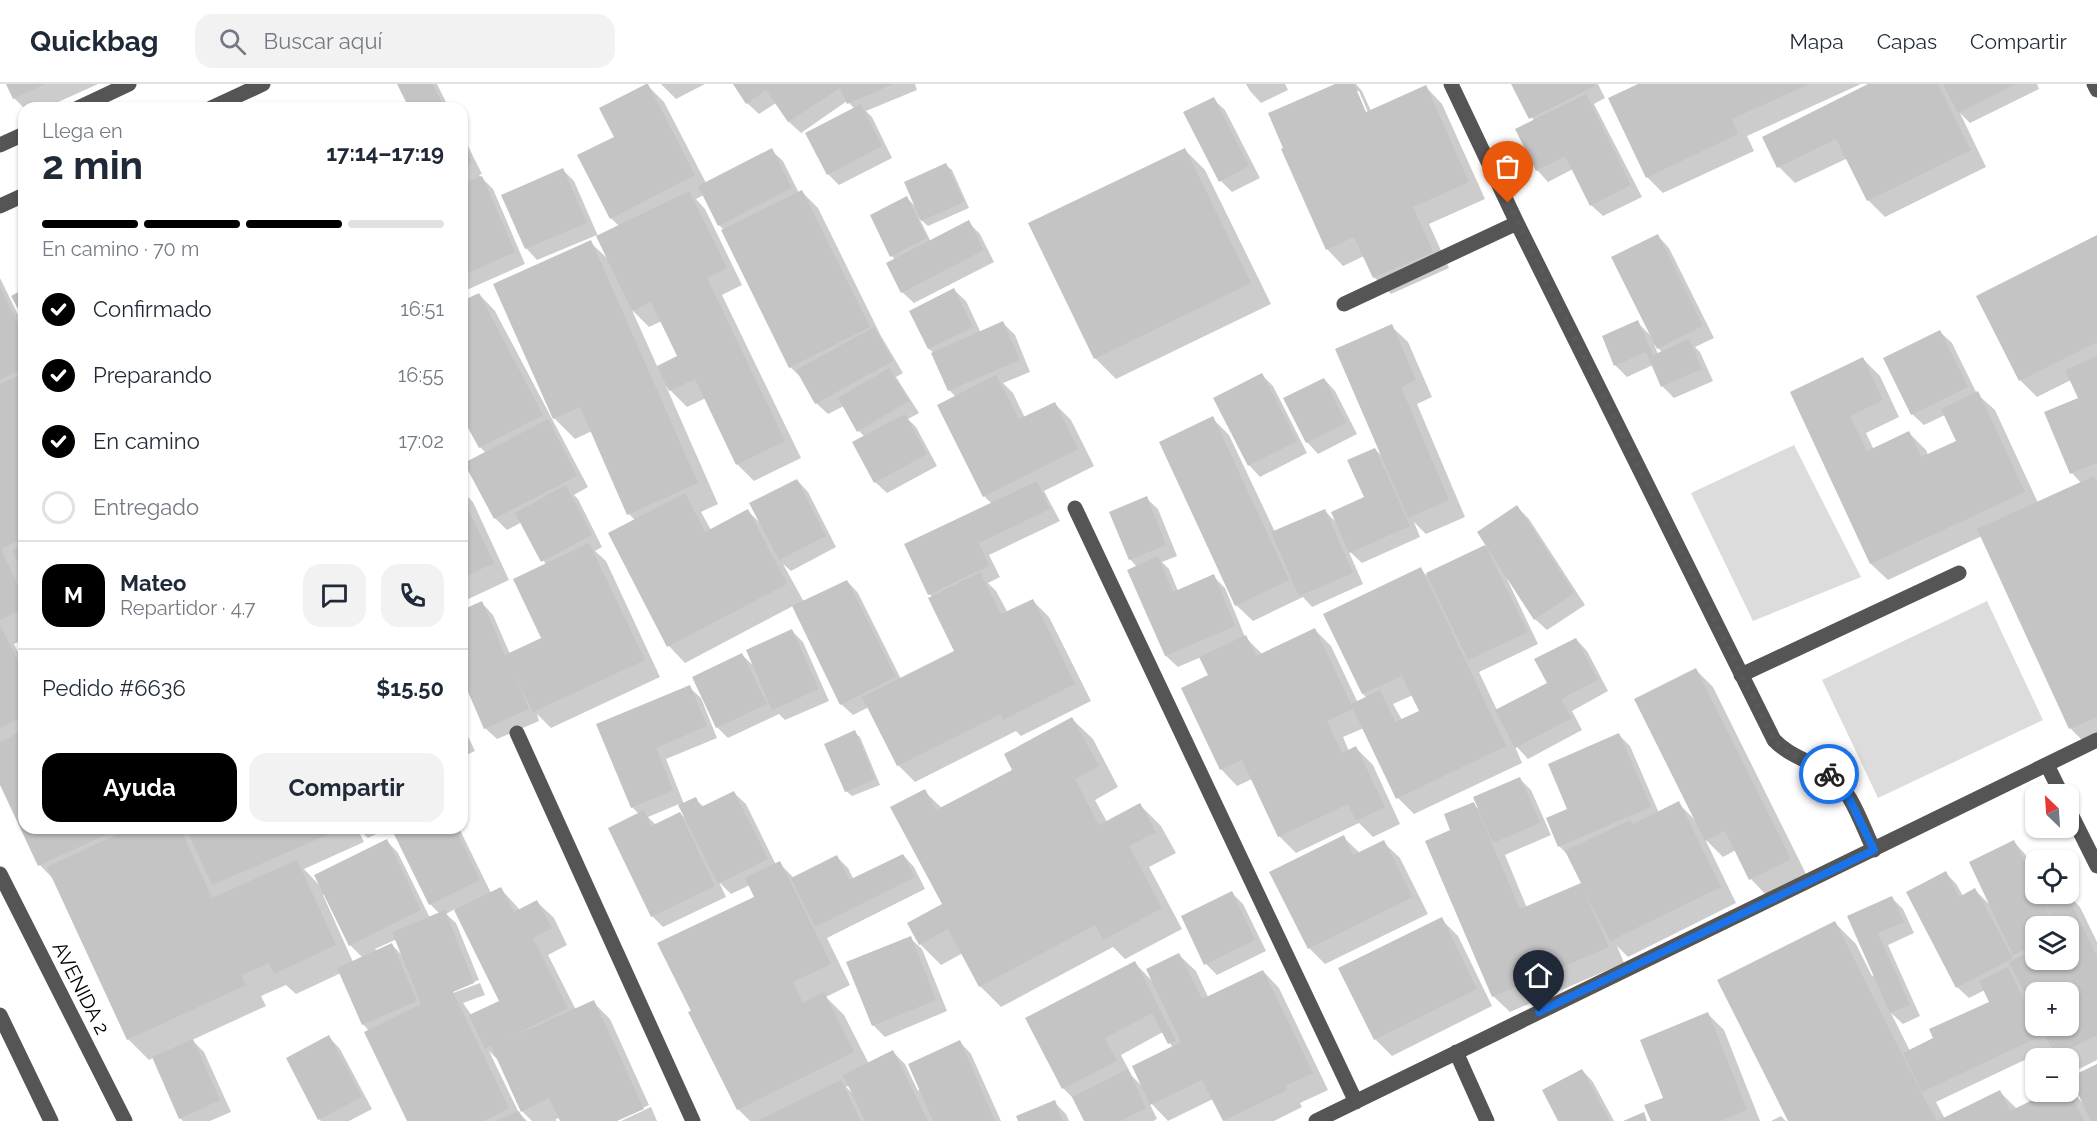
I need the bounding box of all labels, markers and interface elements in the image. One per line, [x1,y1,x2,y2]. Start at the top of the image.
search box [195,14,615,68]
text: Quickbag [30,25,159,58]
icon: search [216,25,249,58]
text: Buscar aquí [264,28,382,54]
text: Mapa [1789,29,1844,54]
text: Capas [1877,29,1937,54]
text: Compartir [1970,29,2067,54]
text: Llega en [42,119,123,143]
text: 17:14–17:19 [326,140,444,166]
pin [1482,141,1533,203]
text: 2 min [42,142,143,188]
icon: bag [1491,150,1524,183]
text: En camino · 70 m [42,237,199,261]
icon: check [42,293,75,326]
text: Confirmado [93,296,212,322]
text: 16:51 [400,297,444,321]
icon: check [42,359,75,392]
text: Preparando [93,362,212,388]
text: 16:55 [398,363,444,387]
icon: check [42,425,75,458]
text: En camino [93,428,200,454]
text: 17:02 [398,429,444,453]
text: Entregado [93,494,199,520]
button: chat [303,564,366,627]
button: phone [381,564,444,627]
text: Mateo [120,570,186,596]
text: M [64,582,83,608]
text: Repartidor · 4.7 [120,596,256,620]
text: Pedido #6636 [42,675,186,701]
text: $15.50 [376,675,444,701]
courier [1799,744,1859,804]
button: Ayuda [42,753,237,822]
button: Compartir [249,753,444,822]
icon: bike [1813,758,1846,791]
north arrow [2025,784,2079,838]
map controls [2025,784,2079,1102]
button: locate [2025,850,2079,904]
button: layers [2025,916,2079,970]
street label: AVENIDA 2 [47,938,115,1038]
pin [1513,950,1564,1012]
icon: home [1522,959,1555,992]
button: + [2025,982,2079,1036]
button: − [2025,1048,2079,1102]

